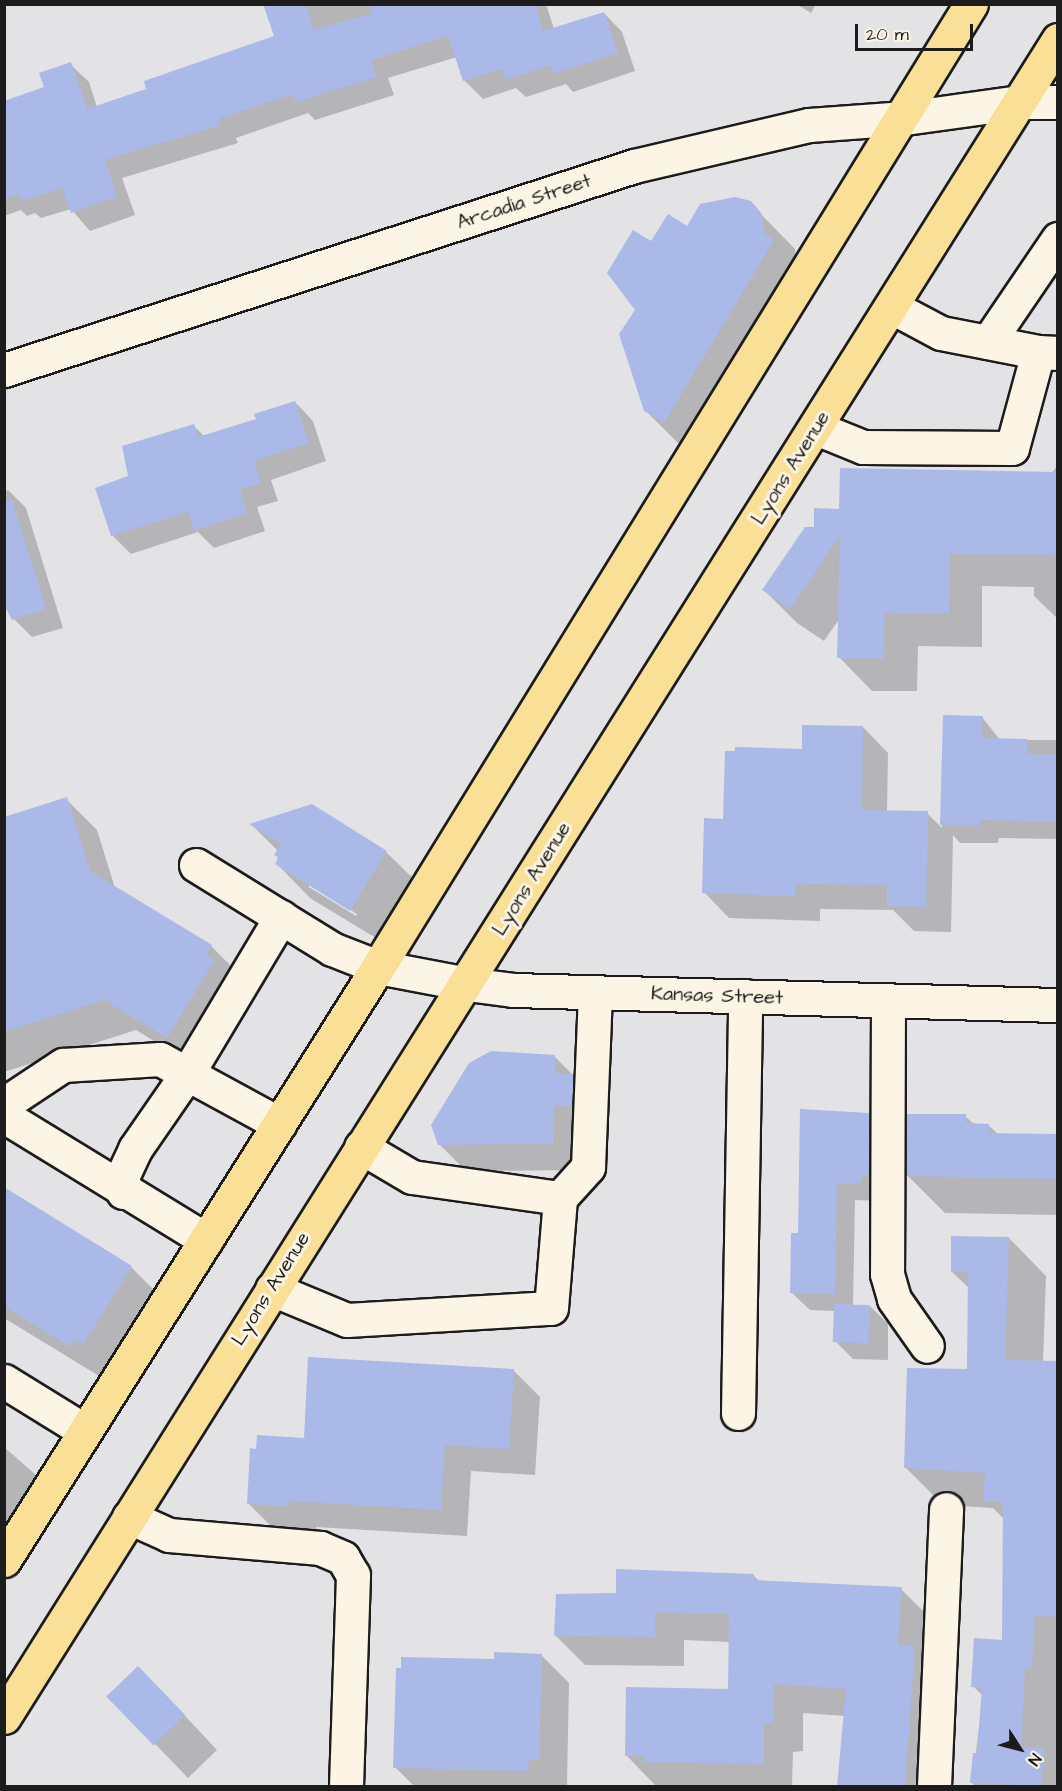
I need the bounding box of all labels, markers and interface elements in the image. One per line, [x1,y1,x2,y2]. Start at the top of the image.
scale bar [858,12,976,50]
text: 20 m [866,22,909,47]
street label: Arcadia Street [454,169,594,235]
street label: Lyons Avenue [747,407,835,529]
street label: Lyons Avenue [488,818,576,940]
street label: Kansas Street [650,982,784,1010]
street label: Lyons Avenue [227,1228,315,1350]
north arrow [990,1719,1050,1779]
text: N [1023,1749,1046,1770]

